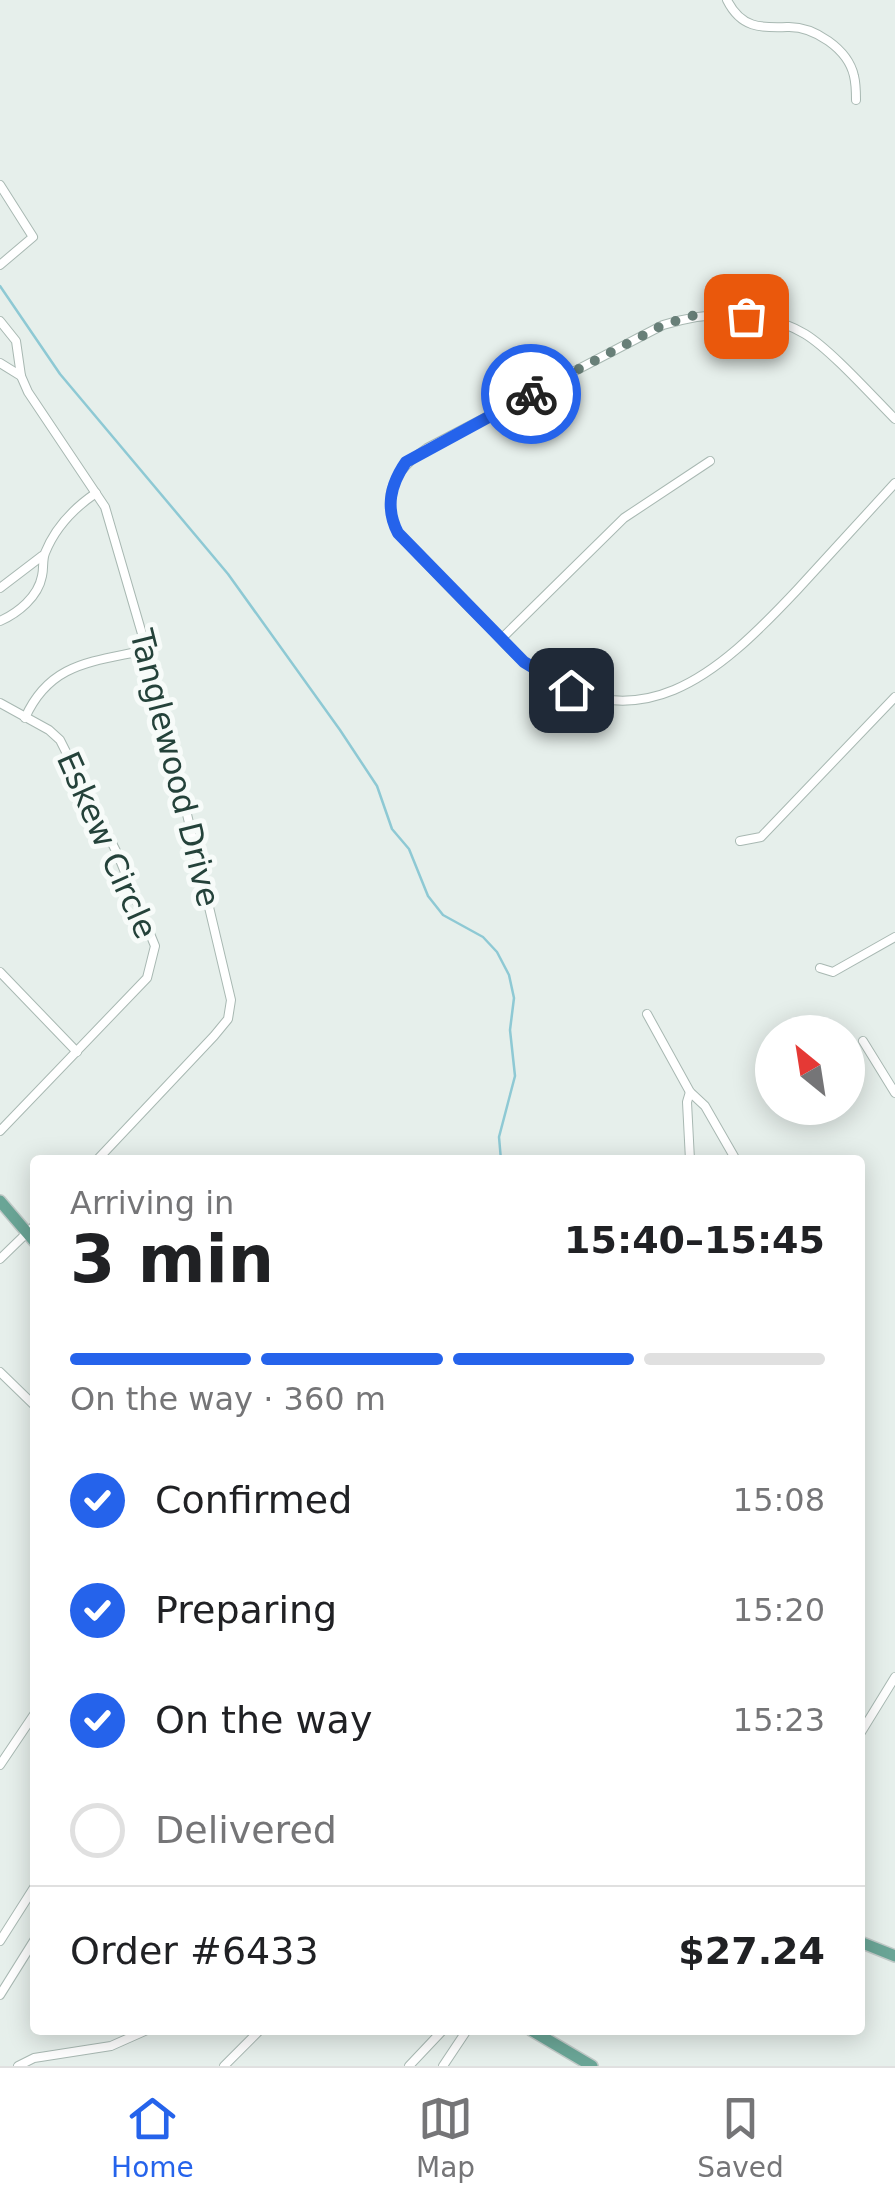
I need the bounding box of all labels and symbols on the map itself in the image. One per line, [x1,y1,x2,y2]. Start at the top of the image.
pin [704,274,789,359]
courier [481,344,581,444]
street label: Tanglewood Drive [122,625,228,910]
pin [529,648,614,733]
street label: Eskew Circle [49,746,165,944]
north arrow [755,1015,865,1125]

